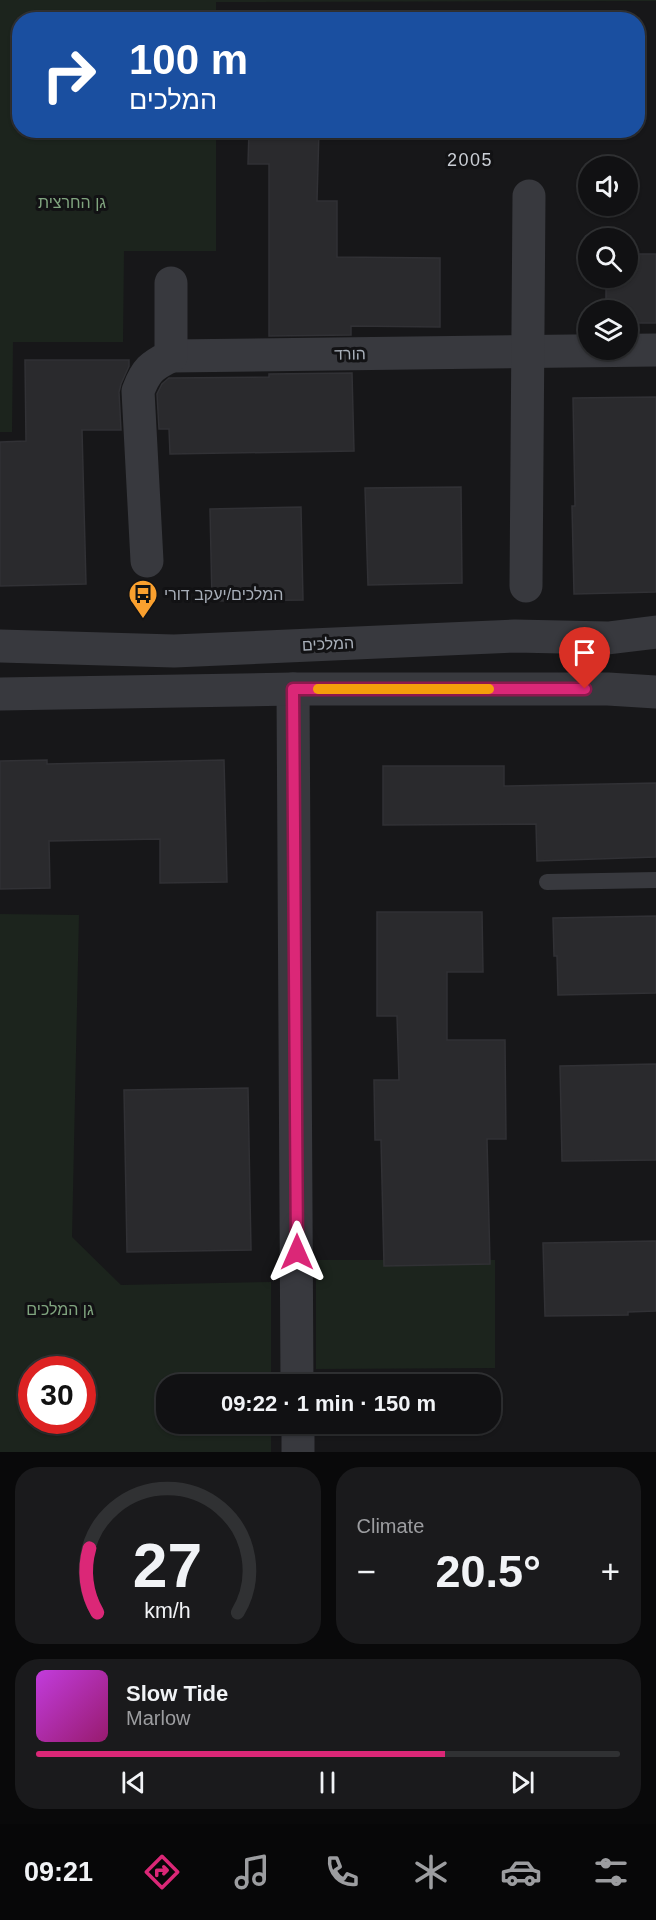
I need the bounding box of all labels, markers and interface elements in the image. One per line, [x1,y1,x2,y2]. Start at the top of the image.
icon: right [30,36,108,114]
text: 100 m [129,36,248,83]
text: המלכים [129,85,217,115]
district label: 2005 [447,150,493,170]
map controls [578,156,638,360]
button: sound [578,156,638,216]
park label: גן החרצית [38,194,106,211]
button: search [578,228,638,288]
button: layers [578,300,638,360]
street label: הורד [334,345,366,363]
bus stop icon: המלכים/יעקב דורי [127,578,159,620]
place label: המלכים/יעקב דורי [164,586,283,603]
pin [559,627,610,689]
street label: המלכים [301,634,355,654]
icon: arrive [568,636,601,669]
position arrow [265,1220,329,1284]
park label: גן המלכים [26,1301,94,1318]
speed limit sign: 30 [18,1356,96,1434]
text: 09:22 · 1 min · 150 m [221,1391,436,1416]
text: Climate [357,1515,424,1537]
text: 27 [133,1531,202,1600]
text: 20.5° [435,1546,541,1597]
text: − [357,1553,376,1590]
text: + [601,1553,620,1590]
text: km/h [145,1599,191,1623]
text: Slow Tide [126,1681,228,1706]
text: Marlow [126,1707,190,1729]
icon: previous [117,1766,150,1799]
icon: pause [311,1766,344,1799]
icon: next [506,1766,539,1799]
icon: directions [141,1851,183,1893]
icon: music [231,1851,273,1893]
icon: phone [321,1851,363,1893]
icon: climate [410,1851,452,1893]
icon: car [500,1851,542,1893]
icon: filters [590,1851,632,1893]
text: 09:21 [24,1857,93,1887]

